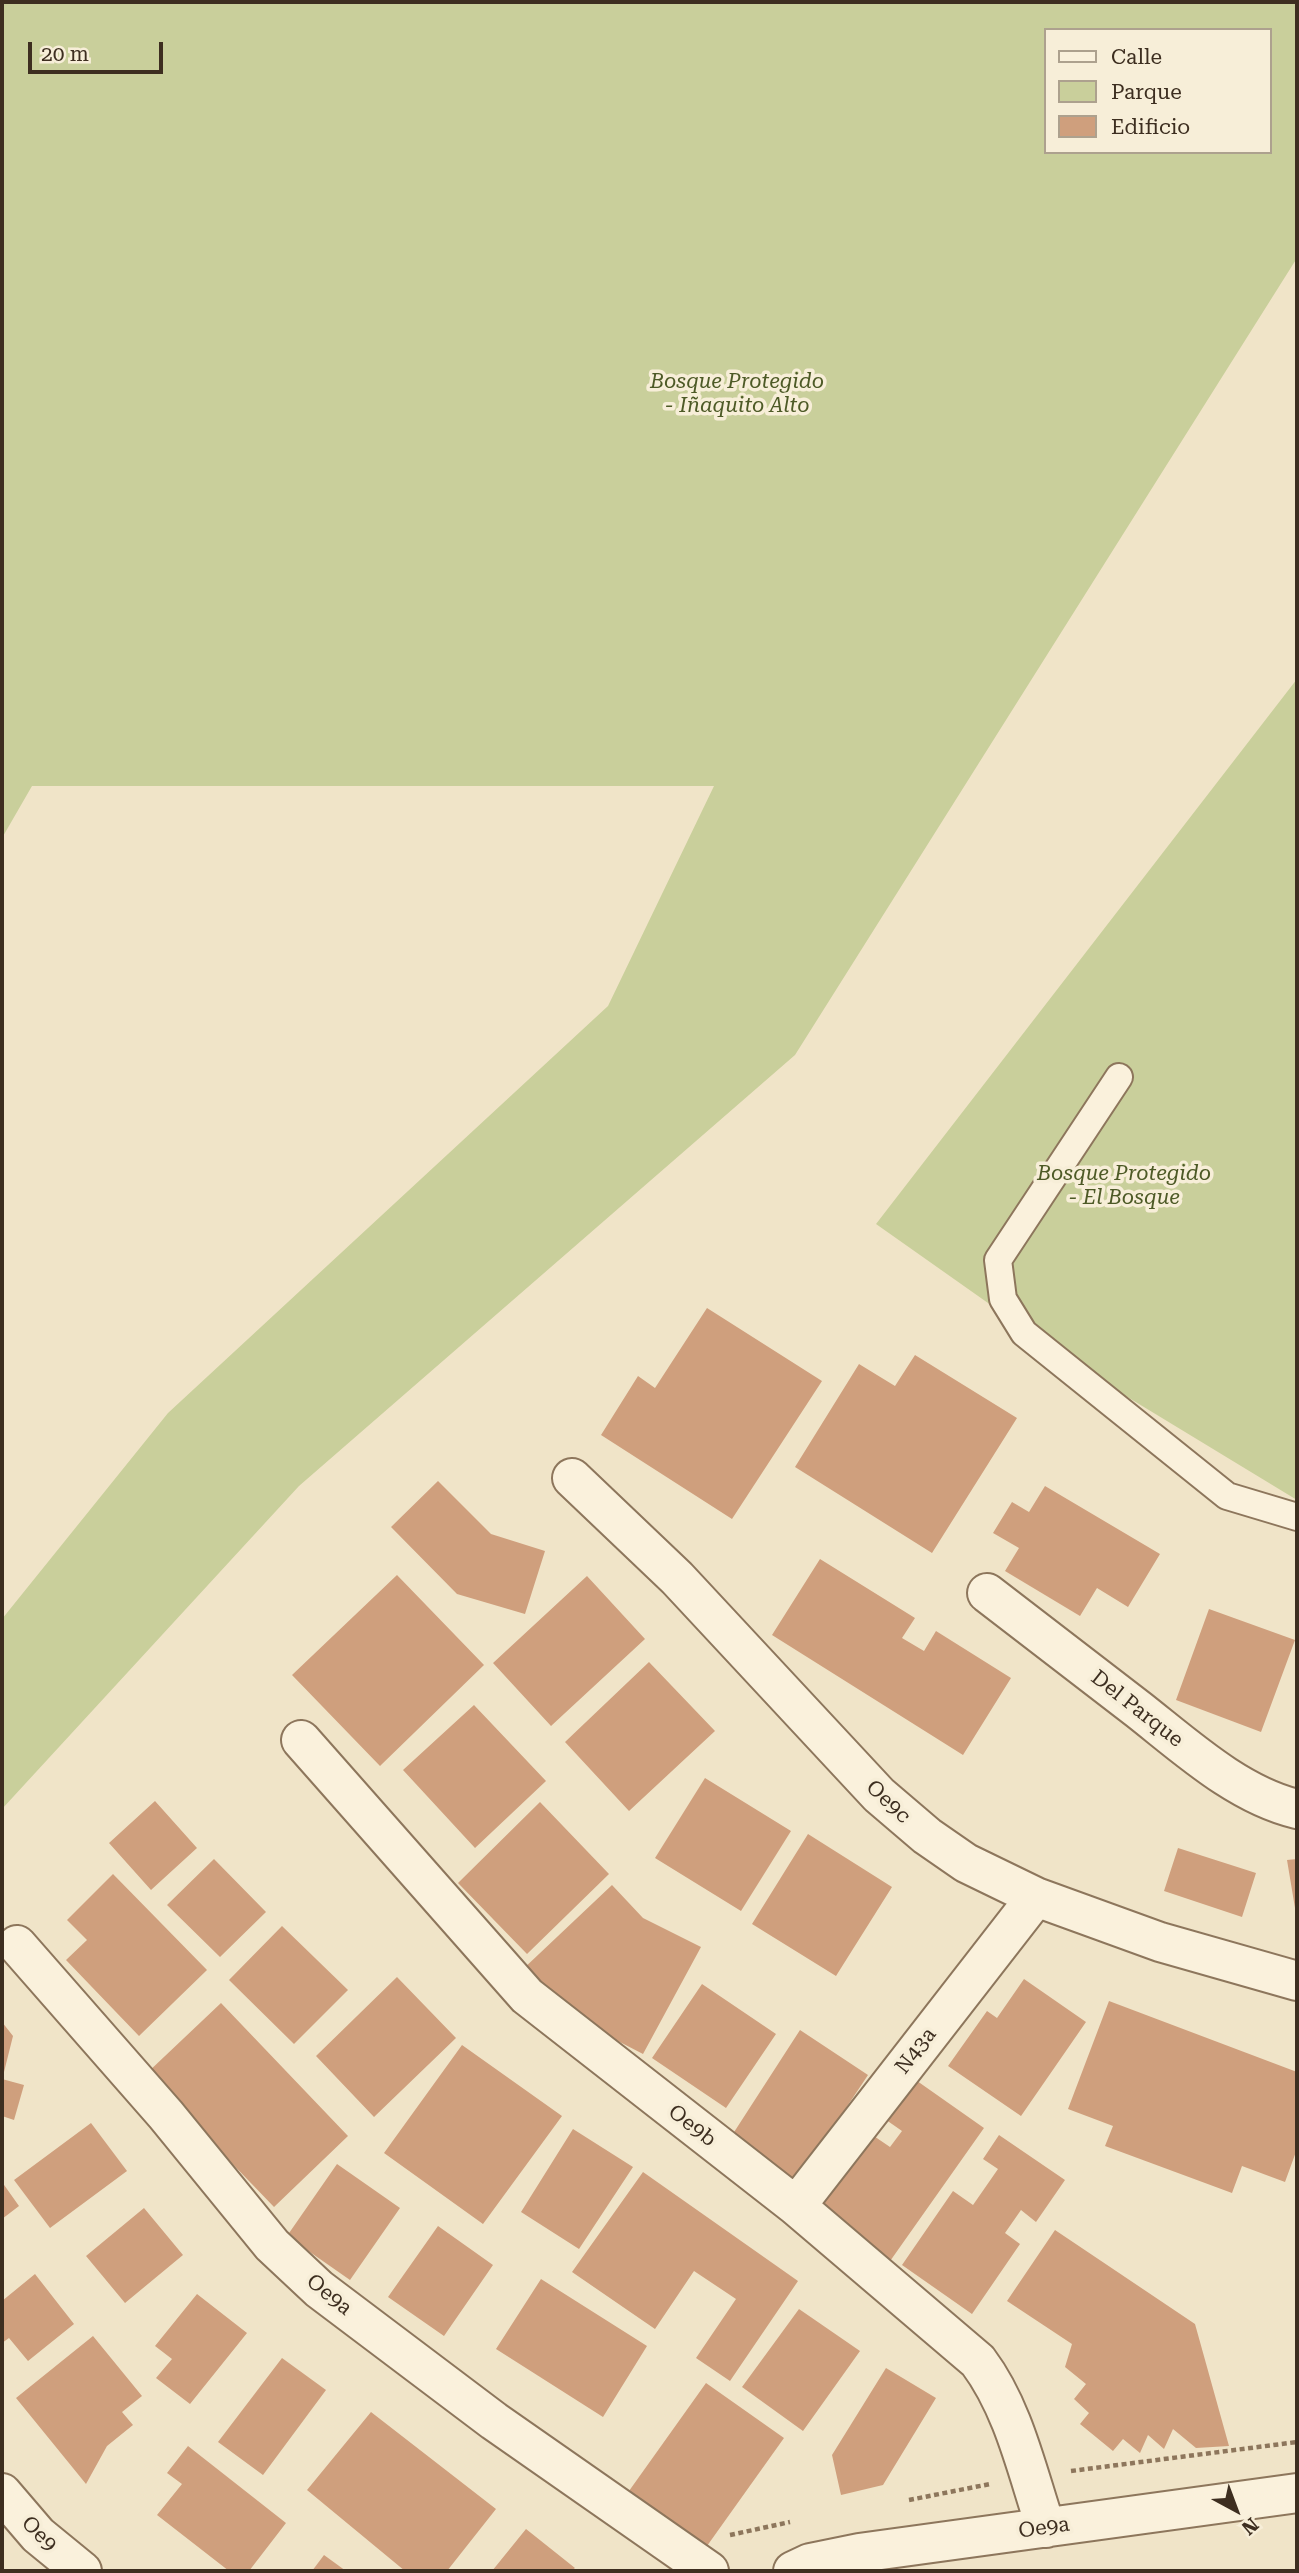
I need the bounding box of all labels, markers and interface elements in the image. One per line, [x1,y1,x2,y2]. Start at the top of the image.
scale bar [32,28,166,72]
legend [1044,28,1271,154]
text: 20 m [41,42,89,66]
text: Calle [1111,45,1162,69]
text: Parque [1111,80,1182,104]
text: Edificio [1111,115,1190,139]
park label: Bosque Protegido - Iñaquito Alto [650,369,824,419]
park label: Bosque Protegido - El Bosque [1037,1161,1211,1211]
street label: Del Parque [1086,1665,1188,1753]
street label: Oe9c [860,1775,916,1829]
street label: N43a [890,2023,942,2079]
street label: Oe9b [663,2100,721,2152]
street label: Oe9a [301,2269,357,2321]
north arrow [1201,2475,1271,2545]
street label: Oe9 [16,2511,62,2557]
street label: Oe9a [1017,2512,1071,2544]
text: N [1237,2513,1263,2540]

